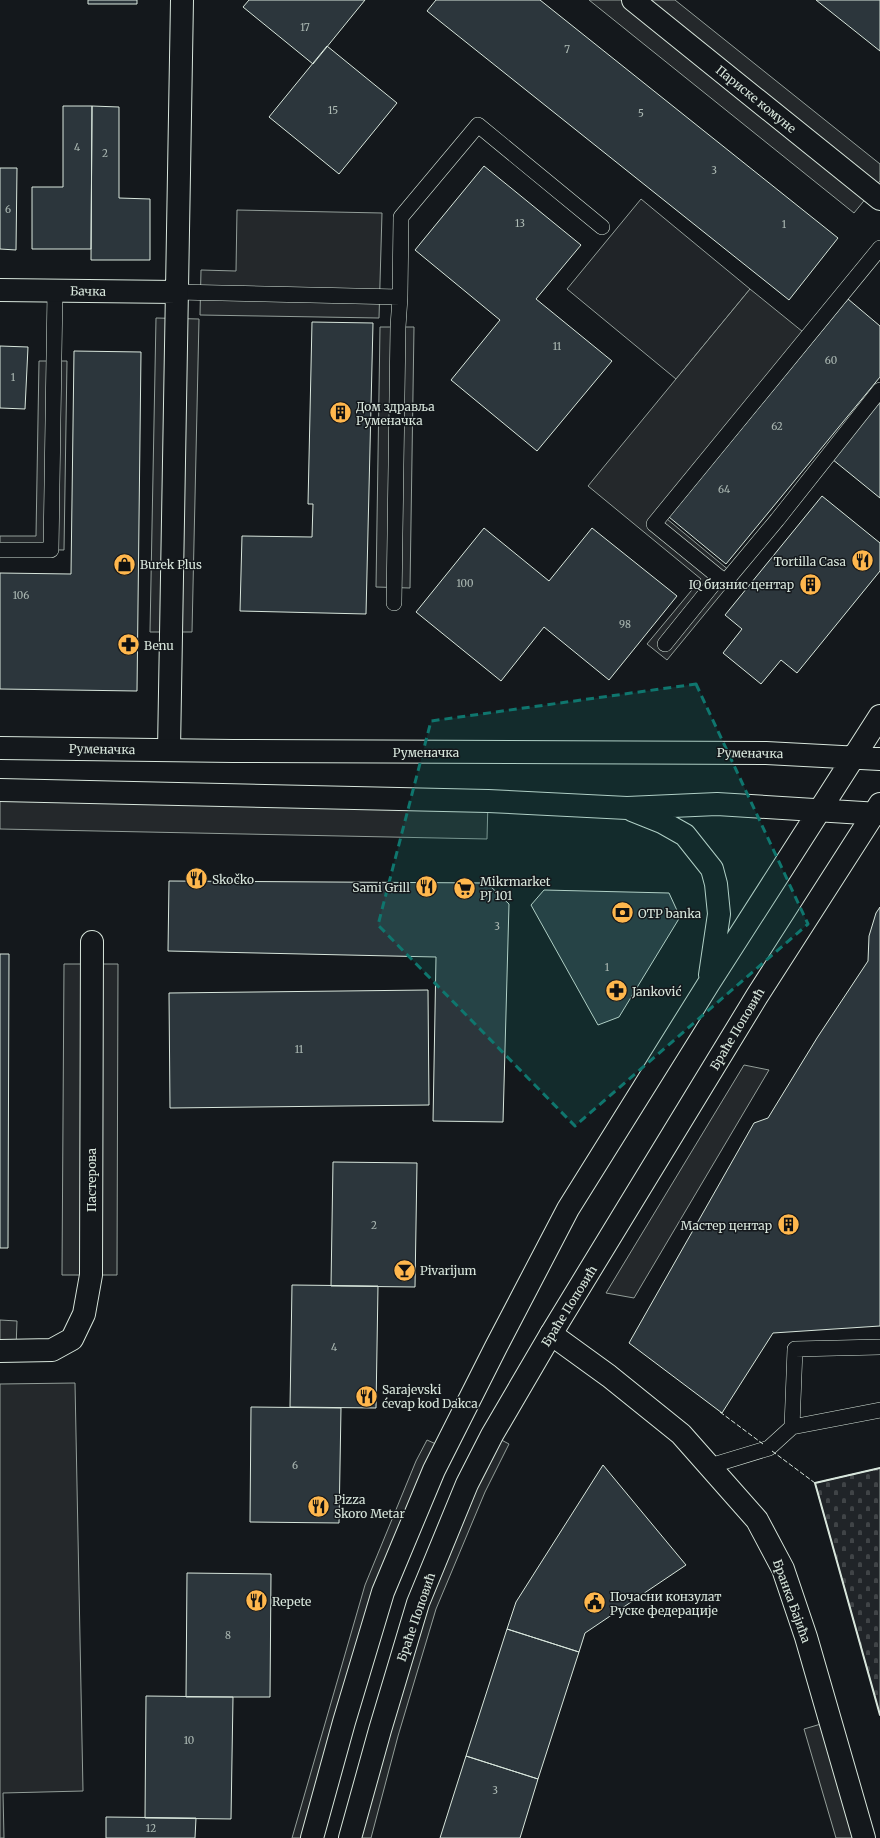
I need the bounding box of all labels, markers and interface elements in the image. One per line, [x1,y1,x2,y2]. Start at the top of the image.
house number: 17 [300,21,310,34]
house number: 7 [564,43,570,56]
street label: Париске комуне [713,62,799,136]
house number: 15 [328,104,338,117]
house number: 5 [638,107,644,120]
house number: 4 [74,141,80,154]
house number: 2 [102,147,108,160]
house number: 3 [711,164,717,177]
house number: 6 [5,203,11,216]
house number: 13 [515,217,525,230]
house number: 1 [782,218,787,231]
street label: Бачка [70,283,107,299]
house number: 11 [553,340,562,353]
house number: 60 [825,354,837,367]
house number: 1 [11,371,16,384]
place label: Дом здравља Руменачка [356,399,435,428]
building icon: Дом здравља Руменачка [327,400,353,426]
house number: 62 [771,420,783,433]
house number: 64 [718,483,730,496]
restaurant icon: Tortilla Casa [849,548,875,574]
shop icon: Burek Plus [112,551,138,577]
place label: Tortilla Casa [773,554,847,569]
place label: Burek Plus [140,557,202,572]
building icon: IQ бизнис центар [797,571,823,597]
house number: 100 [456,577,474,590]
place label: IQ бизнис центар [689,577,794,592]
house number: 106 [13,589,29,602]
house number: 98 [619,618,631,631]
pharmacy icon: Benu [115,632,141,658]
place label: Benu [144,638,174,653]
street label: Руменачка [69,741,136,757]
street label: Руменачка [393,745,460,760]
street label: Руменачка [717,745,784,761]
restaurant icon: Skočko [183,866,209,892]
place label: Skočko [212,872,254,887]
restaurant icon: Sami Grill [413,874,439,900]
place label: Mikrmarket PJ 101 [480,874,551,903]
supermarket icon: Mikrmarket PJ 101 [452,875,478,901]
place label: Sami Grill [352,880,410,895]
bank icon: OTP banka [610,900,636,926]
place label: OTP banka [638,906,702,921]
house number: 3 [494,920,500,933]
house number: 1 [605,961,610,974]
pharmacy icon: Janković [603,978,629,1004]
place label: Janković [631,984,681,999]
street label: Браће Поповић [707,985,767,1073]
house number: 11 [295,1043,304,1056]
street label: Пастерова [84,1148,99,1212]
building icon: Мастер центар [775,1212,801,1238]
place label: Мастер центар [681,1218,772,1233]
house number: 2 [371,1219,377,1232]
bar icon: Pivarijum [392,1257,418,1283]
place label: Pivarijum [420,1263,477,1278]
street label: Браће Поповић [538,1263,600,1349]
house number: 4 [331,1341,337,1354]
place label: Sarajevski ćevap kod Dakca [382,1382,478,1411]
restaurant icon: Sarajevski ćevap kod Dakca [353,1383,379,1409]
house number: 6 [292,1459,298,1472]
place label: Pizza Skoro Metar [334,1492,405,1521]
restaurant icon: Pizza Skoro Metar [306,1493,332,1519]
street label: Бранка Бајића [770,1557,814,1645]
street label: Браће Поповић [394,1571,438,1663]
restaurant icon: Repete [244,1588,270,1614]
place label: Почасни конзулат Руске федерације [610,1589,721,1618]
public building icon: Почасни конзулат Руске федерације [581,1590,607,1616]
place label: Repete [272,1594,311,1609]
house number: 8 [225,1629,231,1642]
house number: 10 [184,1734,194,1747]
house number: 3 [492,1784,498,1797]
house number: 12 [146,1822,156,1835]

